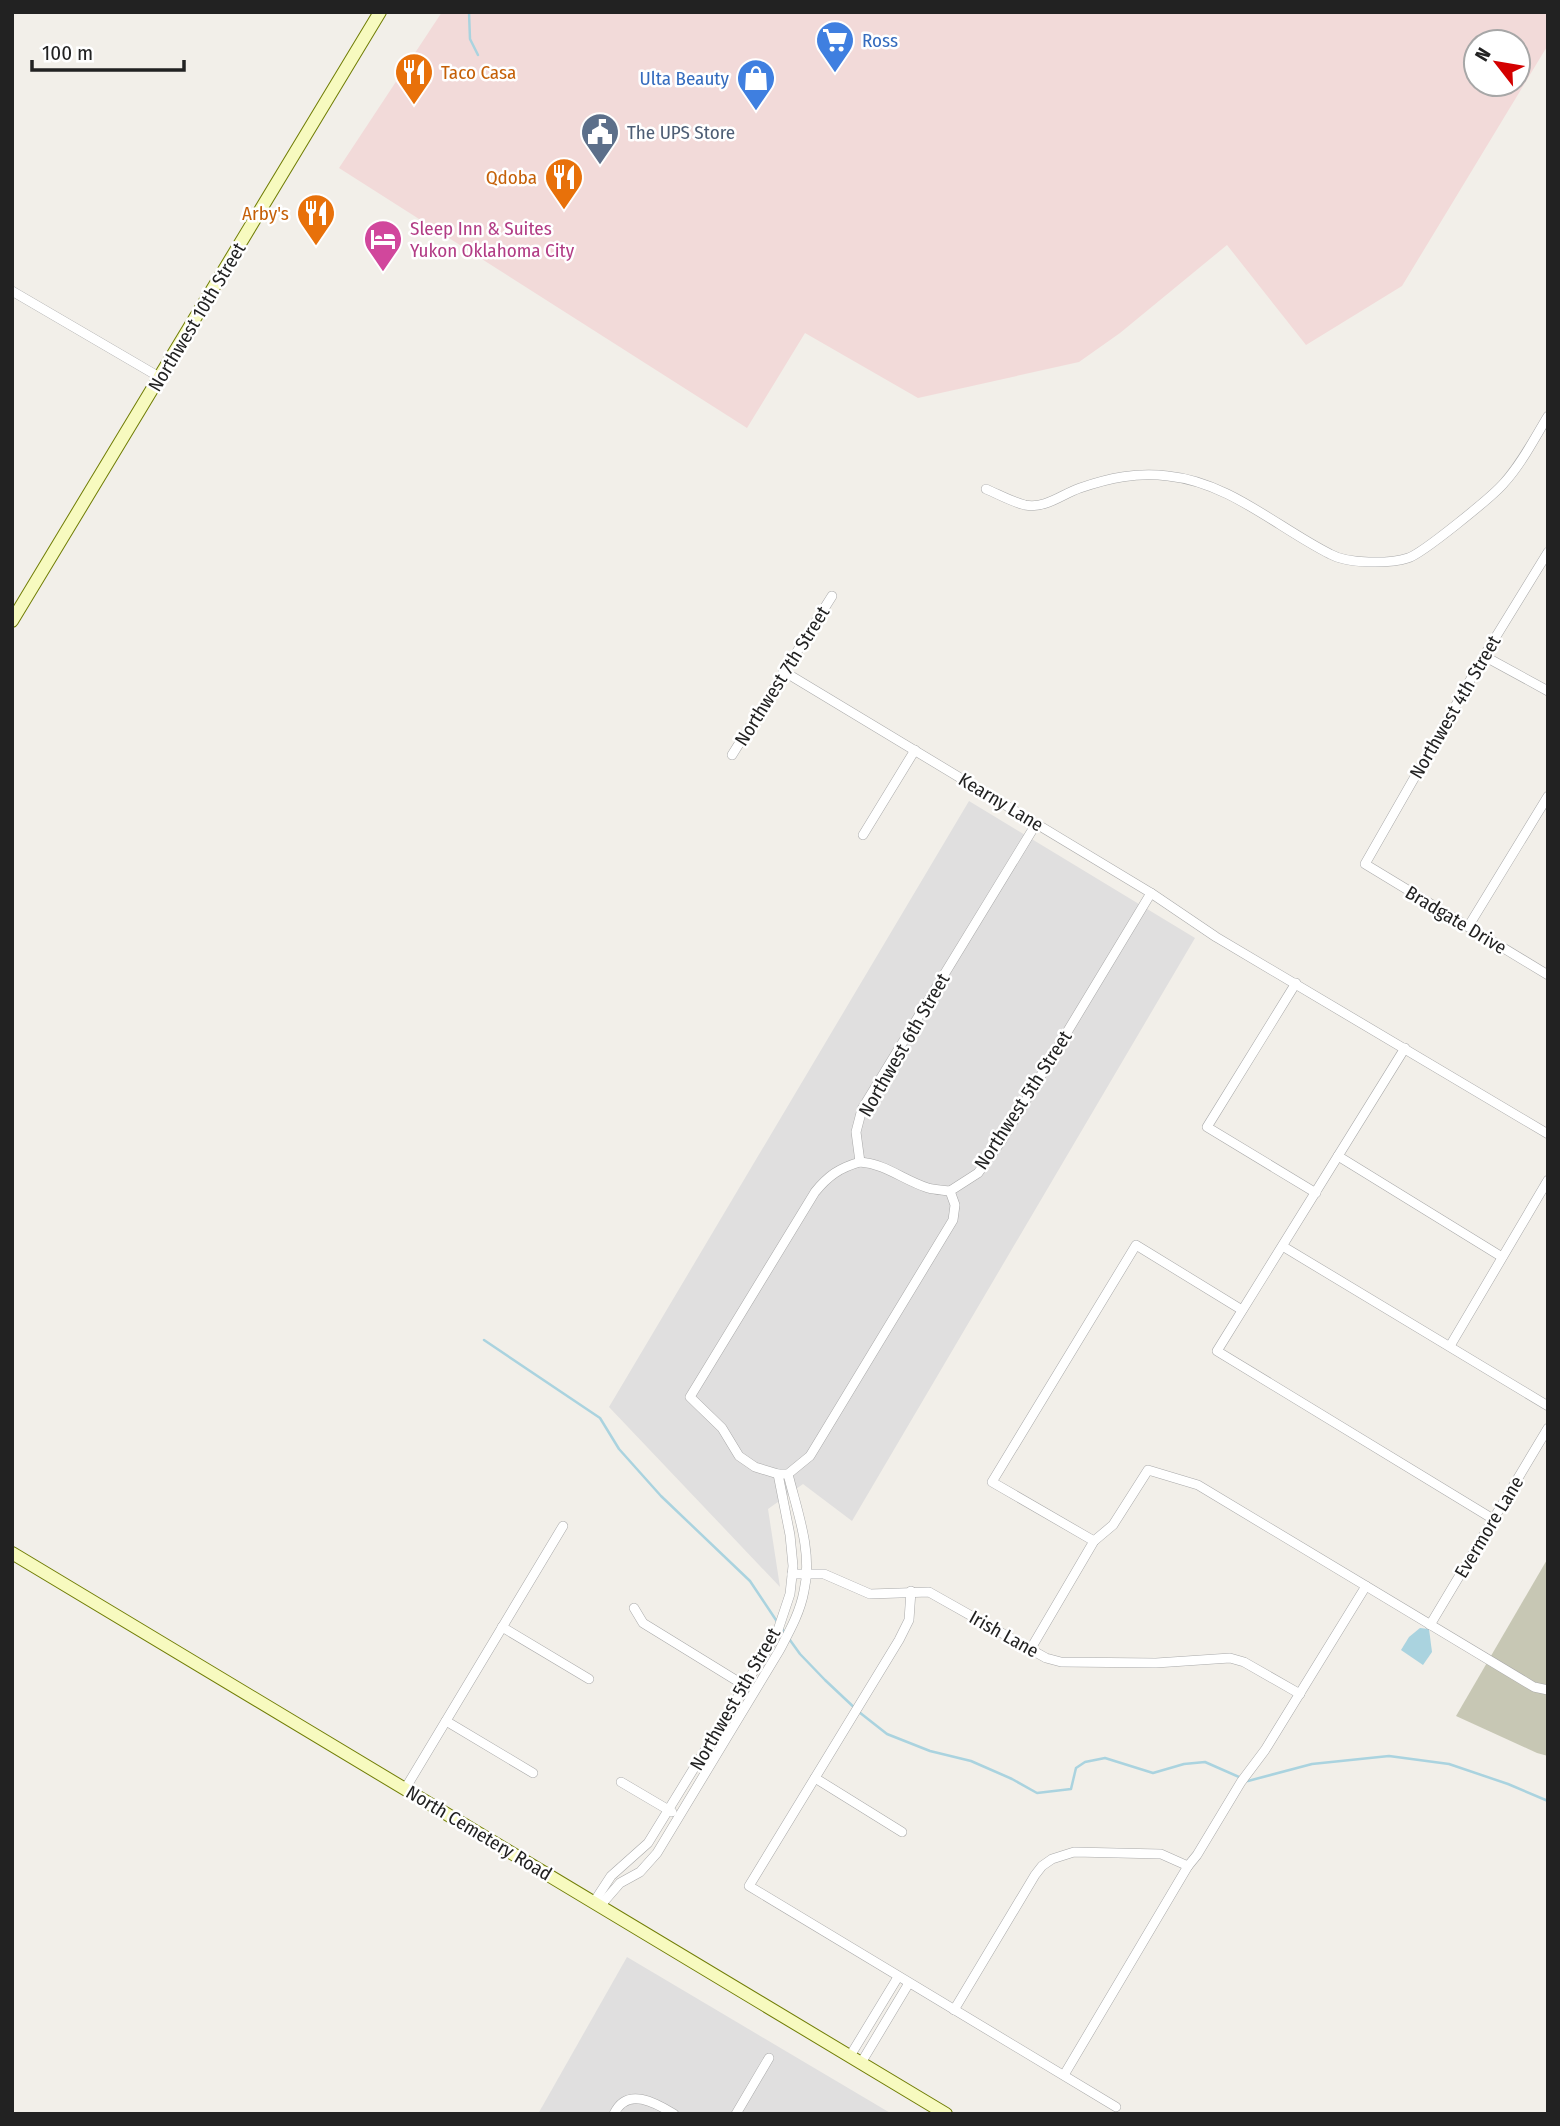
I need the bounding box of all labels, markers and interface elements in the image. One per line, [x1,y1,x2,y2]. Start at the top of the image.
supermarket icon: Ross [814,19,856,74]
scale bar [32,28,184,72]
north arrow [1462,28,1532,98]
place label: Ross [862,29,898,52]
text: 100 m [42,40,93,66]
text: N [1470,44,1496,65]
restaurant icon: Taco Casa [393,51,435,106]
shop icon: Ulta Beauty [735,57,777,112]
place label: Taco Casa [441,61,516,84]
place label: Ulta Beauty [639,67,730,90]
public building icon: The UPS Store [579,111,621,166]
place label: The UPS Store [627,121,735,144]
restaurant icon: Qdoba [543,156,585,211]
place label: Qdoba [486,166,537,189]
restaurant icon: Arby's [295,192,337,247]
place label: Arby's [242,202,289,225]
place label: Sleep Inn & Suites Yukon Oklahoma City [410,217,575,262]
hotel icon: Sleep Inn & Suites Yukon Oklahoma City [362,218,404,273]
street label: Northwest 10th Street [143,238,251,396]
street label: Northwest 7th Street [730,601,835,750]
street label: Northwest 4th Street [1405,631,1506,783]
street label: Kearny Lane [954,768,1048,836]
street label: Bradgate Drive [1401,881,1511,959]
street label: Northwest 6th Street [854,968,955,1121]
street label: Northwest 5th Street [970,1026,1077,1174]
street label: Evermore Lane [1450,1472,1528,1582]
street label: Irish Lane [965,1606,1043,1662]
street label: Northwest 5th Street [685,1623,786,1774]
street label: North Cemetery Road [402,1780,556,1886]

